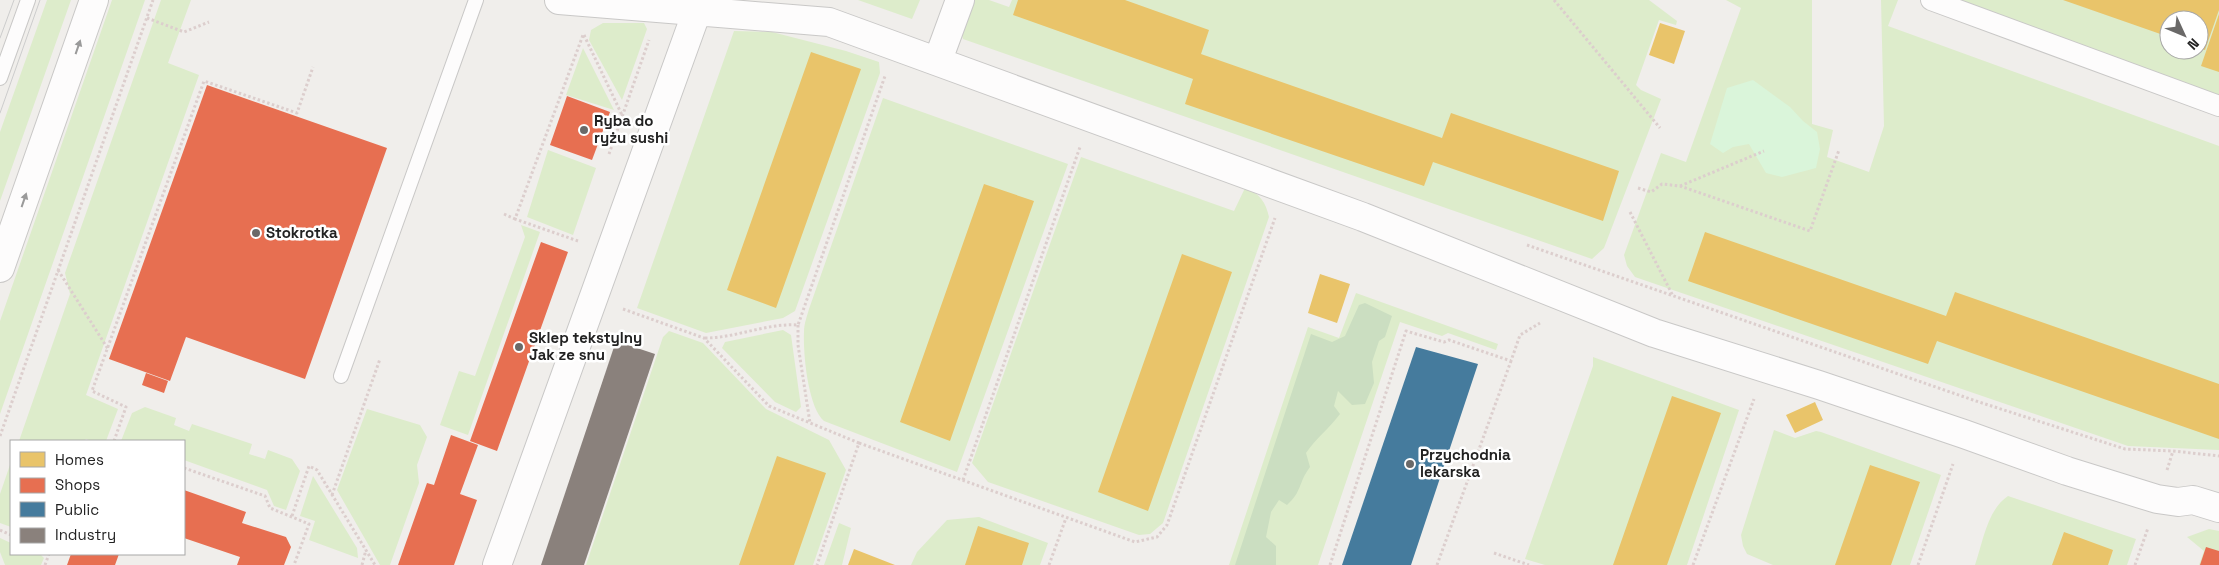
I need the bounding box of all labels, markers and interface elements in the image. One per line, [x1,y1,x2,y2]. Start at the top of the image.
north arrow [2159,10,2209,60]
text: N [2184,34,2203,54]
one-way arrow [75,39,82,54]
place label: Ryba do ryżu sushi [594,111,668,147]
marker: Ryba do ryżu sushi [578,124,590,136]
one-way arrow [20,192,28,207]
place label: Stokrotka [266,223,338,242]
marker: Stokrotka [250,227,262,239]
place label: Sklep tekstylny Jak ze snu [529,328,642,364]
marker: Sklep tekstylny Jak ze snu [513,341,525,353]
legend [10,440,185,555]
place label: Przychodnia lekarska [1420,445,1511,481]
text: Homes [55,450,104,469]
marker: Przychodnia lekarska [1404,458,1416,470]
text: Shops [55,475,100,494]
text: Public [55,500,99,519]
text: Industry [55,525,116,544]

